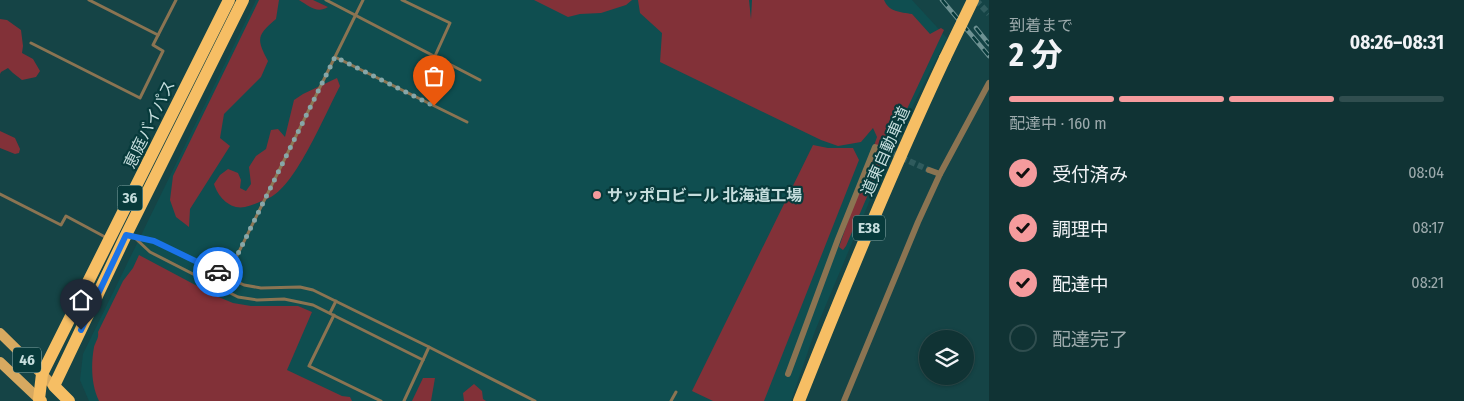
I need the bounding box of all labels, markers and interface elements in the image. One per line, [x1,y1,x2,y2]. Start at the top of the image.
text: 到着まで [1009,16,1073,35]
text: 08:26–08:31 [1350,31,1444,54]
text: 2 分 [1009,36,1062,74]
pin [413,55,455,106]
icon: bag [420,62,448,90]
street label: 恵庭バイパス [120,77,179,171]
street label: 道東自動車道 [857,103,914,199]
text: 配達中 · 160 m [1009,114,1107,133]
icon: check [1009,159,1037,187]
text: 受付済み [1052,163,1128,186]
text: 08:04 [1408,163,1444,182]
road number: 36 [118,186,142,210]
place label: サッポロビール 北海道工場 [607,186,802,205]
marker: サッポロビール 北海道工場 [591,189,603,201]
icon: check [1009,214,1037,242]
road number: E38 [853,216,885,240]
text: 調理中 [1052,218,1109,241]
text: 08:17 [1412,218,1444,237]
courier [193,247,243,297]
icon: car [204,258,232,286]
icon: check [1009,269,1037,297]
text: 配達中 [1052,273,1109,296]
text: 08:21 [1411,273,1444,292]
pin [60,279,102,330]
icon: home [67,286,95,314]
text: 配達完了 [1052,328,1128,351]
map controls [919,330,974,385]
button: layers [919,330,974,385]
road number: 46 [13,348,41,372]

